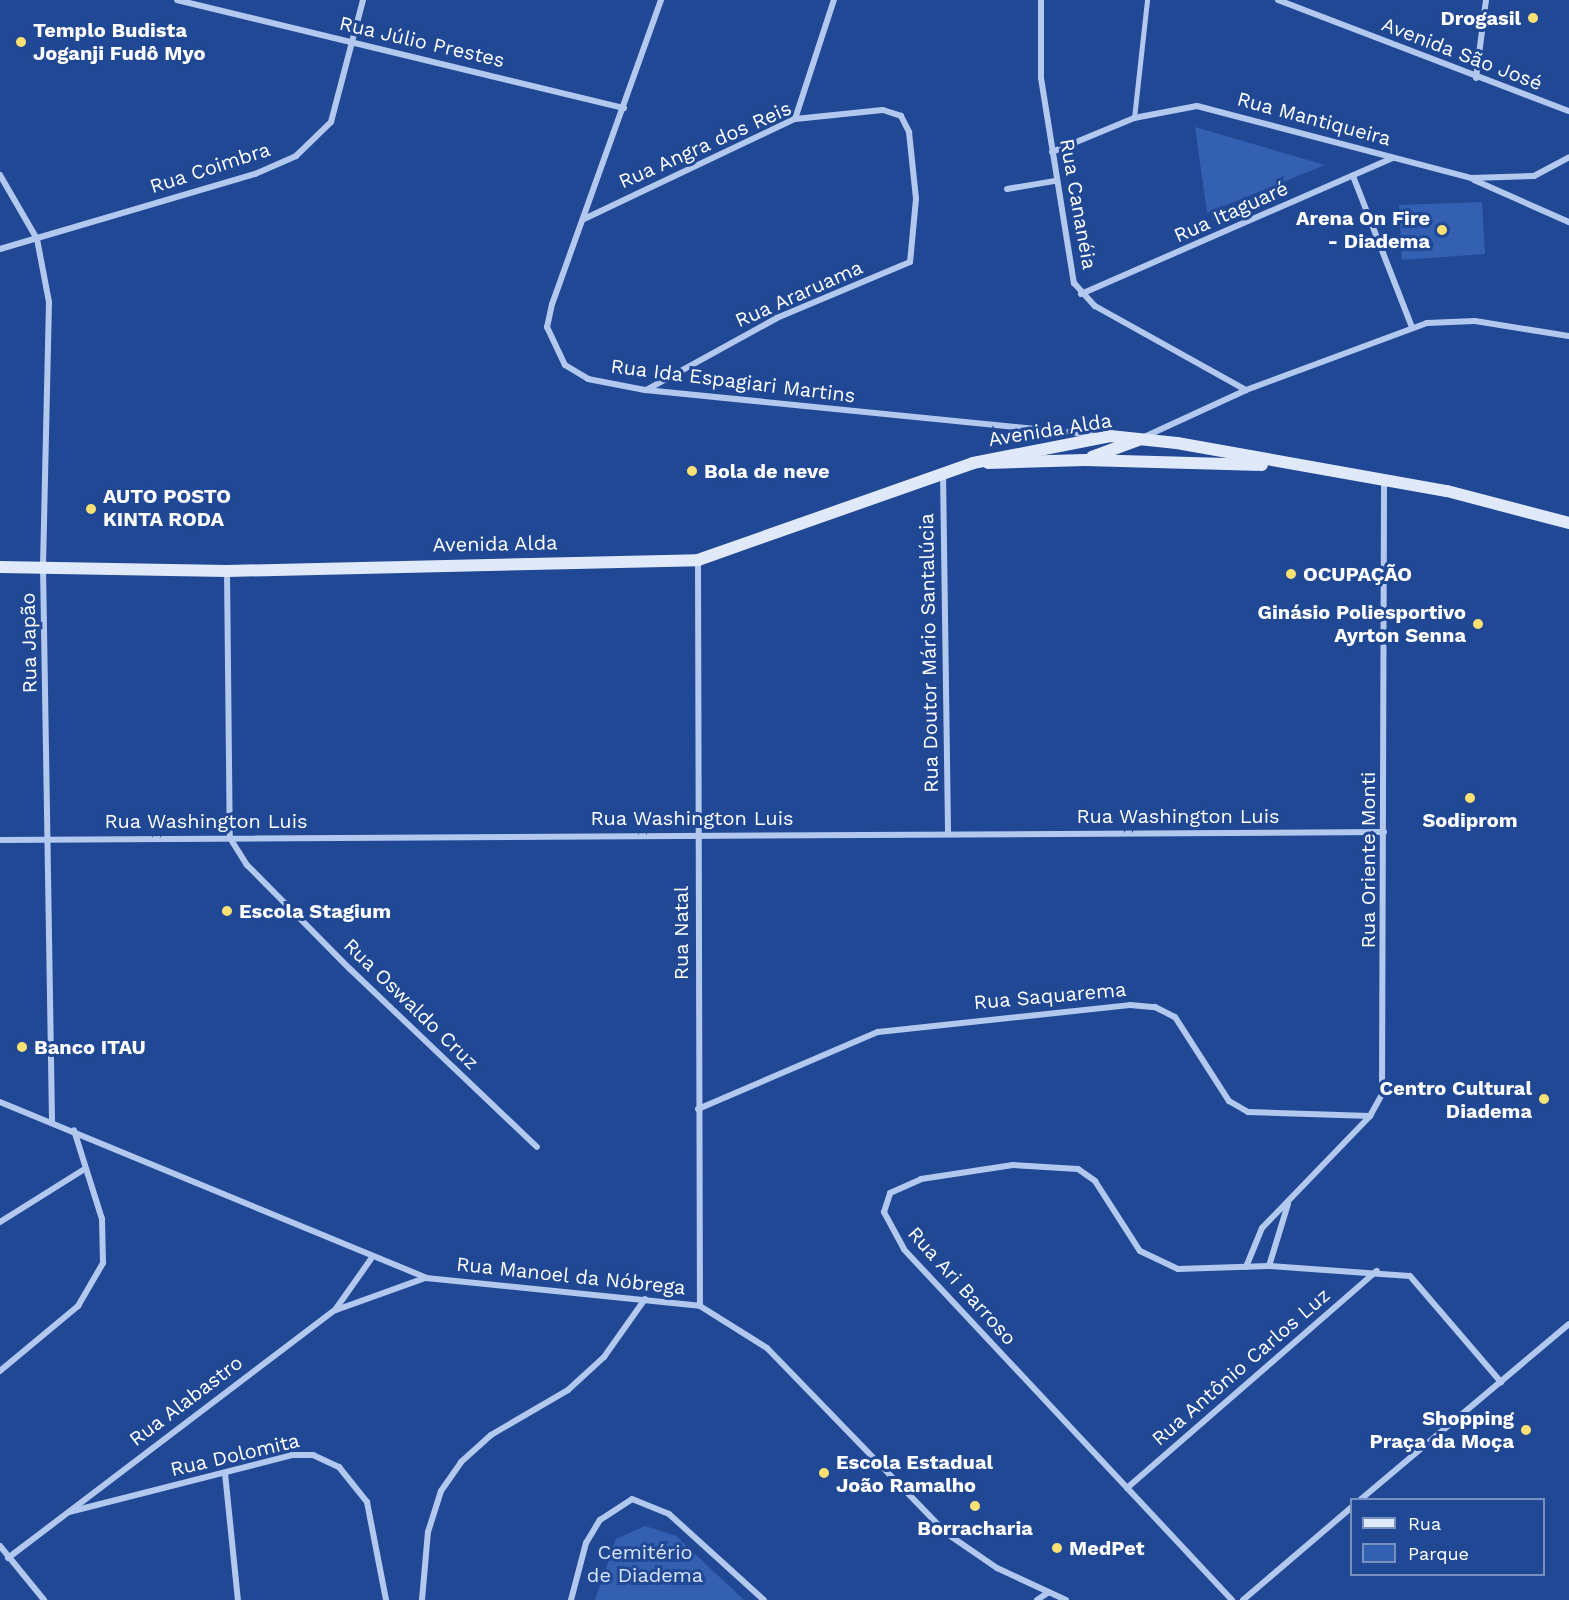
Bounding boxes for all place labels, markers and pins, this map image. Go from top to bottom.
place label: Drogasil [1441,6,1521,30]
marker: Drogasil [1526,11,1540,25]
place label: Templo Budista Joganji Fudô Myo [33,19,205,66]
marker: Templo Budista Joganji Fudô Myo [14,35,28,49]
place label: Arena On Fire - Diadema [1296,207,1430,254]
marker: Arena On Fire - Diadema [1435,223,1449,237]
place label: Bola de neve [704,459,830,483]
marker: Bola de neve [685,464,699,478]
place label: AUTO POSTO KINTA RODA [103,485,231,532]
marker: AUTO POSTO KINTA RODA [84,502,98,516]
place label: OCUPAÇÃO [1303,562,1412,586]
marker: OCUPAÇÃO [1284,567,1298,581]
place label: Ginásio Poliesportivo Ayrton Senna [1257,600,1466,647]
marker: Ginásio Poliesportivo Ayrton Senna [1471,617,1485,631]
marker: Sodiprom [1463,791,1477,805]
place label: Sodiprom [1422,808,1518,832]
place label: Escola Stagium [239,899,391,923]
marker: Escola Stagium [220,904,234,918]
place label: Banco ITAU [34,1035,146,1059]
marker: Banco ITAU [15,1040,29,1054]
place label: Centro Cultural Diadema [1380,1076,1532,1123]
marker: Centro Cultural Diadema [1537,1092,1551,1106]
place label: Shopping Praça da Moça [1369,1406,1514,1453]
marker: Shopping Praça da Moça [1519,1423,1533,1437]
place label: Escola Estadual João Ramalho [836,1450,993,1497]
marker: Escola Estadual João Ramalho [817,1466,831,1480]
marker: Borracharia [968,1499,982,1513]
place label: Borracharia [917,1516,1033,1540]
place label: MedPet [1069,1536,1144,1560]
marker: MedPet [1050,1541,1064,1555]

